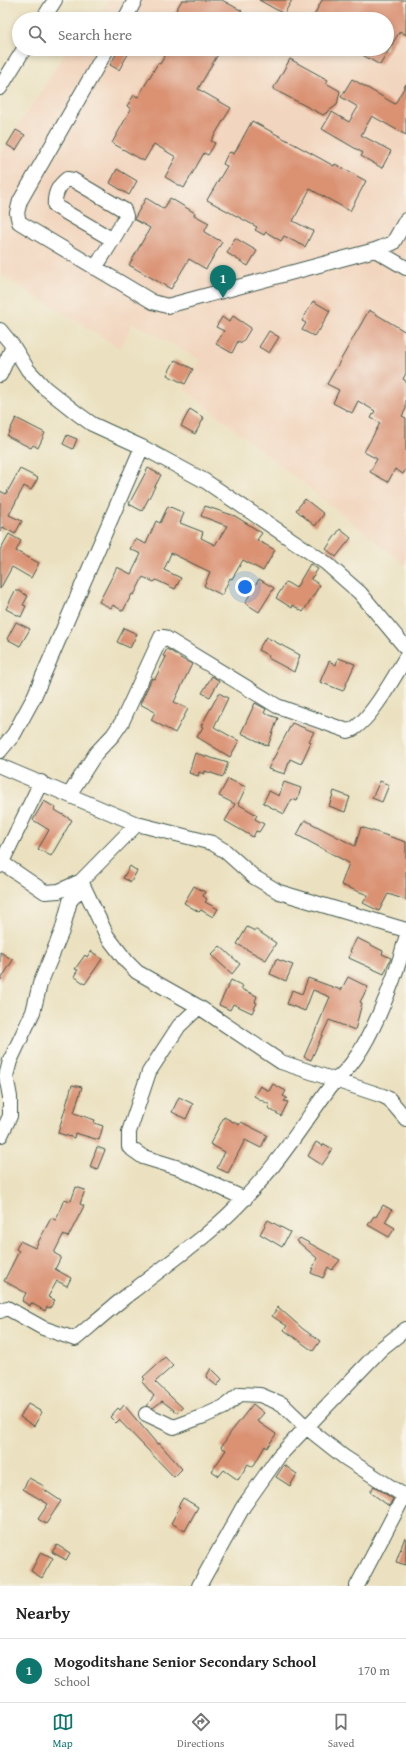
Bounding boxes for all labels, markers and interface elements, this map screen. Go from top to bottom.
search box [12,12,394,56]
icon: search [26,23,48,45]
text: Search here [58,24,132,45]
pin: 1 [210,265,236,298]
your location [235,577,255,597]
text: Nearby [16,1600,70,1625]
text: Mogoditshane Senior Secondary School [54,1651,316,1672]
text: 1 [26,1661,32,1680]
text: 170 m [358,1661,390,1680]
text: School [54,1672,90,1691]
tab: Map [52,1711,74,1751]
tab: Directions [177,1711,224,1751]
tab: Saved [328,1711,354,1751]

